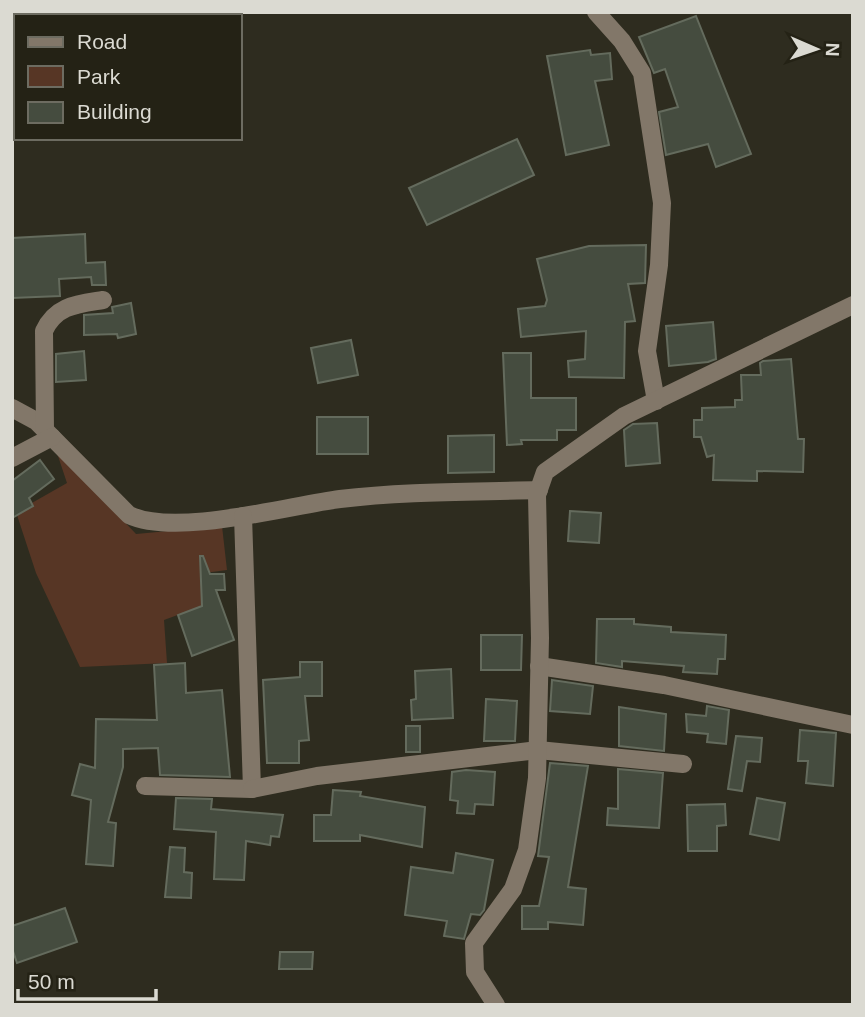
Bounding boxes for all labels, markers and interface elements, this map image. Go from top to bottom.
legend [14,14,242,140]
north arrow [781,14,851,84]
text: Road [77,30,127,53]
text: N [822,42,843,57]
text: Park [77,65,121,88]
text: Building [77,100,152,123]
scale bar [18,958,156,1002]
text: 50 m [28,970,75,993]

